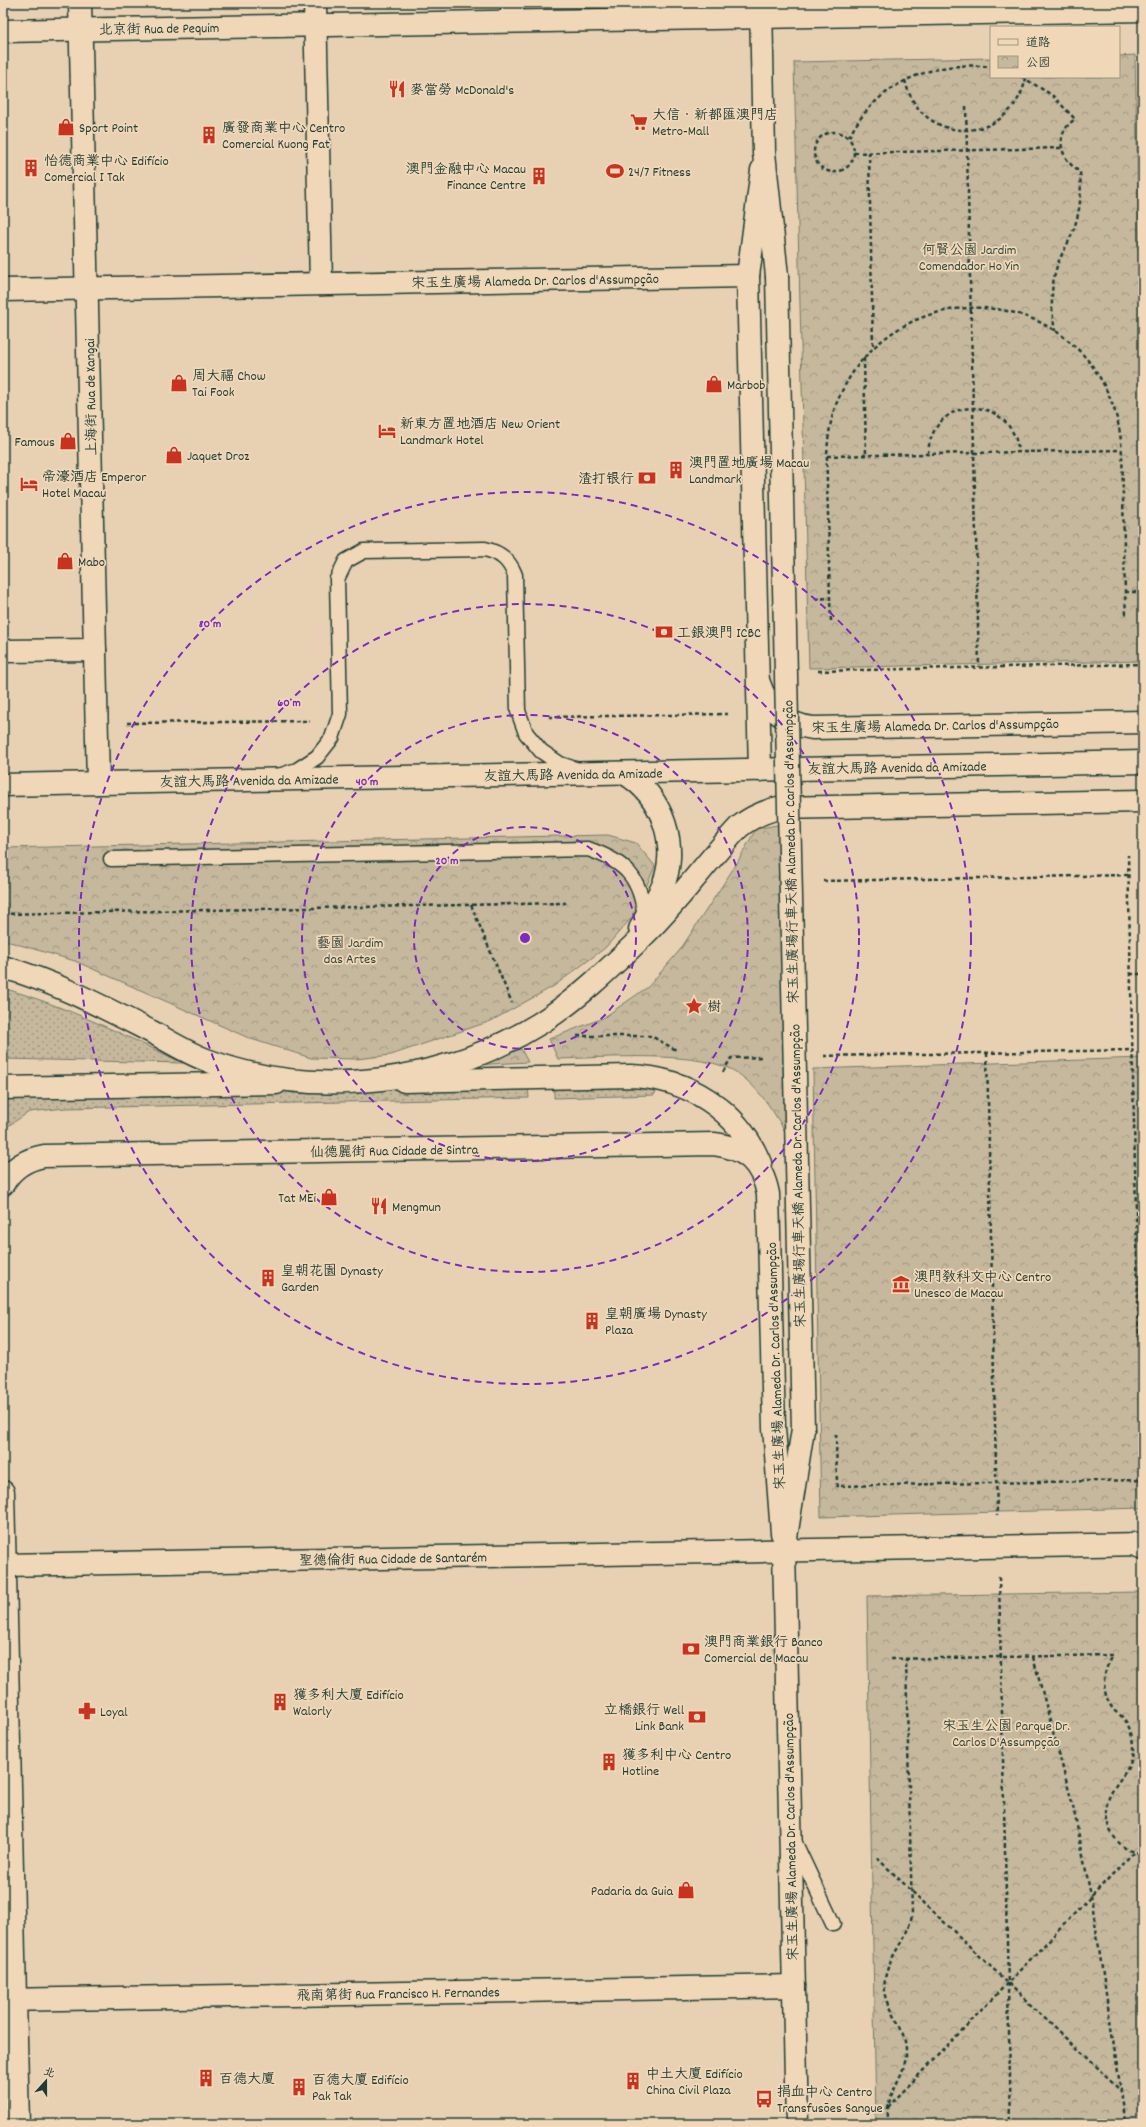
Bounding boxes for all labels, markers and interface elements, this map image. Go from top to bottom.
street label: 北京街 Rua de Pequim [99,19,220,41]
legend [990,26,1120,78]
text: 道路 [1026,35,1050,52]
text: 公园 [1026,55,1050,72]
restaurant icon: 麥當勞 McDonald's [387,79,407,99]
place label: 麥當勞 McDonald's [410,81,514,101]
place label: 大信．新都匯澳門店 Metro-Mall [652,106,778,142]
supermarket icon: 大信．新都匯澳門店 Metro-Mall [629,112,649,132]
shop icon: Sport Point [56,117,76,137]
place label: Sport Point [79,119,138,139]
place label: 廣發商業中心 Centro Comercial Kuong Fat [222,119,345,155]
building icon: 廣發商業中心 Centro Comercial Kuong Fat [199,125,219,145]
place label: 怡德商業中心 Edifício Comercial I Tak [44,152,169,188]
building icon: 怡德商業中心 Edifício Comercial I Tak [21,158,41,178]
place label: 澳門金融中心 Macau Finance Centre [406,160,526,196]
sports icon: 24/7 Fitness [605,161,625,181]
place label: 24/7 Fitness [628,163,691,183]
building icon: 澳門金融中心 Macau Finance Centre [529,166,549,186]
park label: 何賢公園 Jardim Comendador Ho Yin [919,241,1019,277]
street label: 宋玉生廣場 Alameda Dr. Carlos d'Assumpção [411,270,659,294]
street label: 上海街 Rua de Xangai [81,338,103,456]
place label: 周大福 Chow Tai Fook [192,367,266,403]
shop icon: 周大福 Chow Tai Fook [169,373,189,393]
shop icon: Marbob [704,374,724,394]
place label: Marbob [727,376,765,396]
place label: 新東方置地酒店 New Orient Landmark Hotel [400,415,560,451]
hotel icon: 新東方置地酒店 New Orient Landmark Hotel [377,421,397,441]
shop icon: Famous [58,431,78,451]
place label: Famous [14,433,55,453]
shop icon: Jaquet Droz [164,445,184,465]
place label: Jaquet Droz [187,447,250,467]
place label: 澳門置地廣場 Macau Landmark [689,454,809,490]
building icon: 澳門置地廣場 Macau Landmark [666,460,686,480]
place label: 帝濠酒店 Emperor Hotel Macau [42,468,147,504]
bank icon: 渣打银行 [637,468,657,488]
place label: 渣打银行 [578,470,634,490]
hotel icon: 帝濠酒店 Emperor Hotel Macau [19,474,39,494]
shop icon: Mabo [55,551,75,571]
place label: Mabo [78,553,105,573]
text: 80 m [199,616,221,633]
bank icon: 工銀澳門 ICBC [654,622,674,642]
place label: 工銀澳門 ICBC [677,624,761,644]
text: 60 m [277,695,301,712]
street label: 宋玉生廣場行車天橋 Alameda Dr. Carlos d'Assumpção [779,700,805,1004]
street label: 宋玉生廣場 Alameda Dr. Carlos d'Assumpção [811,715,1059,739]
street label: 友誼大馬路 Avenida da Amizade [807,757,987,781]
street label: 友誼大馬路 Avenida da Amizade [483,764,663,788]
street label: 友誼大馬路 Avenida da Amizade [159,770,339,794]
text: 40 m [356,774,378,791]
text: 20 m [436,853,458,870]
centre of rings [518,931,532,945]
park label: 藝園 Jardim das Artes [317,934,383,970]
place icon: 樹 [684,996,704,1016]
place label: 樹 [707,998,721,1018]
street label: 宋玉生廣場行車天橋 Alameda Dr. Carlos d'Assumpção [786,1024,812,1328]
street label: 仙德麗街 Rua Cidade de Sintra [310,1141,479,1163]
shop icon: Tat MEi [319,1187,339,1207]
place label: Tat MEi [278,1189,316,1209]
restaurant icon: Mengmun [369,1196,389,1216]
place label: Mengmun [392,1198,441,1218]
street label: 宋玉生廣場 Alameda Dr. Carlos d'Assumpção [763,1242,791,1490]
place label: 皇朝花園 Dynasty Garden [281,1262,383,1298]
building icon: 皇朝花園 Dynasty Garden [258,1268,278,1288]
place label: 澳門教科文中心 Centro Unesco de Macau [914,1268,1051,1304]
museum icon: 澳門教科文中心 Centro Unesco de Macau [891,1274,911,1294]
place label: 皇朝廣場 Dynasty Plaza [605,1305,707,1341]
building icon: 皇朝廣場 Dynasty Plaza [582,1311,602,1331]
street label: 聖德倫街 Rua Cidade de Santarém [299,1548,487,1572]
place label: 澳門商業銀行 Banco Comercial de Macau [704,1633,823,1669]
bank icon: 澳門商業銀行 Banco Comercial de Macau [681,1639,701,1659]
place label: 獲多利大廈 Edifício Walorly [293,1686,404,1722]
building icon: 獲多利大廈 Edifício Walorly [270,1692,290,1712]
pharmacy icon: Loyal [77,1701,97,1721]
place label: 立橋銀行 Well Link Bank [604,1701,685,1737]
place label: Loyal [100,1703,128,1723]
bank icon: 立橋銀行 Well Link Bank [687,1707,707,1727]
street label: 宋玉生廣場 Alameda Dr. Carlos d'Assumpção [780,1713,804,1961]
park label: 宋玉生公園 Parque Dr. Carlos D'Assumpção [942,1717,1070,1753]
place label: 獲多利中心 Centro Hotline [622,1746,731,1782]
building icon: 獲多利中心 Centro Hotline [599,1752,619,1772]
shop icon: Padaria da Guia [676,1880,696,1900]
place label: Padaria da Guia [591,1882,673,1902]
street label: 飛南第街 Rua Francisco H. Fernandes [296,1983,500,2007]
north arrow [26,2061,66,2101]
text: 北 [41,2064,57,2083]
place label: 中土大廈 Edifício China Civil Plaza [646,2065,743,2101]
building icon: 百德大廈 [196,2068,216,2088]
place label: 百德大廈 [219,2070,275,2090]
place label: 百德大廈 Edifício Pak Tak [312,2071,409,2107]
building icon: 中土大廈 Edifício China Civil Plaza [623,2071,643,2091]
building icon: 百德大廈 Edifício Pak Tak [289,2077,309,2097]
place label: 捐血中心 Centro Transfusões Sangue [777,2083,883,2119]
bus stop icon: 捐血中心 Centro Transfusões Sangue [754,2089,774,2109]

